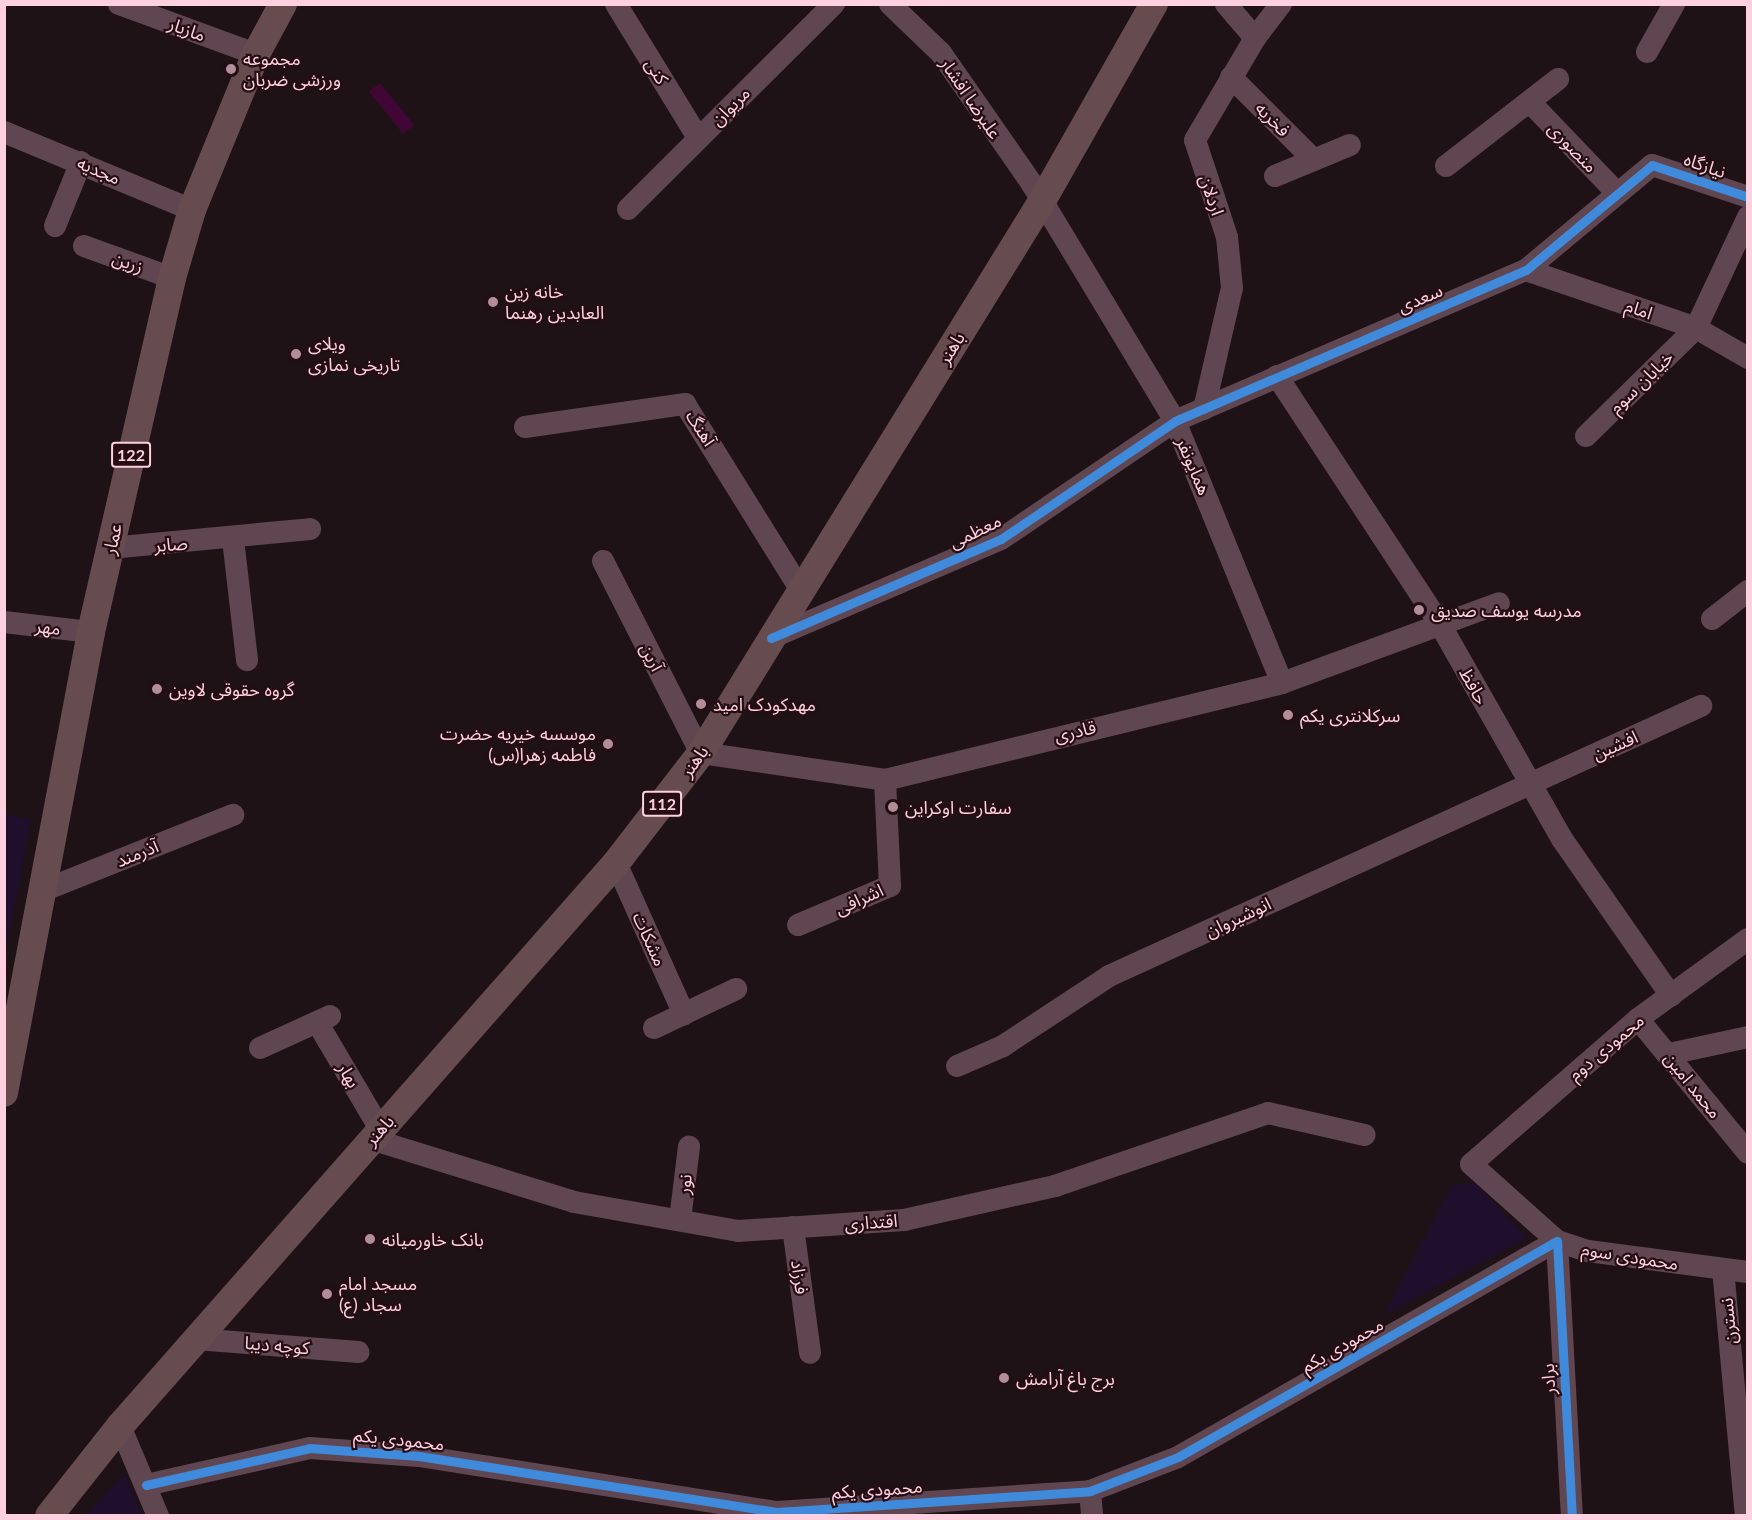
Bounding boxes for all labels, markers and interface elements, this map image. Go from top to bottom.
street label: مازیار [165,12,209,46]
place label: مجموعه ورزشی ضربان [243,48,341,90]
street label: علیرضا افشار [936,53,1006,143]
street label: کنی [641,54,673,88]
marker: مجموعه ورزشی ضربان [224,62,238,76]
street label: مریوان [706,82,754,130]
street label: فخریه [1251,97,1295,141]
street label: منصوری [1544,117,1602,177]
street label: نیازگاه [1681,148,1729,182]
street label: مجدیه [74,151,124,189]
street label: اردلان [1195,172,1229,218]
street label: زرین [110,247,146,277]
street label: سعدی [1394,279,1446,317]
place label: خانه زین العابدین رهنما [505,281,604,324]
street label: امام [1622,294,1656,324]
marker: خانه زین العابدین رهنما [486,295,500,309]
street label: باهنر [933,328,969,368]
place label: ویلای تاریخی نمازی [308,333,400,376]
street label: خیابان سوم [1604,346,1678,418]
marker: ویلای تاریخی نمازی [289,347,303,361]
street label: آهنگ [682,406,720,450]
street label: همایونفر [1172,434,1216,498]
road number: 122 [110,442,152,468]
street label: معظمی [945,509,1005,553]
street label: عمار [98,521,126,557]
street label: صابر [154,532,188,556]
place label: مدرسه یوسف صدیق [1431,599,1582,621]
marker: مدرسه یوسف صدیق [1412,603,1426,617]
street label: مهر [34,615,62,639]
street label: آرین [636,639,668,675]
street label: حافظ [1455,664,1493,708]
place label: گروه حقوقی لاوین [169,678,294,700]
marker: گروه حقوقی لاوین [150,682,164,696]
place label: مهدکودک امید [713,693,816,715]
marker: مهدکودک امید [694,697,708,711]
place label: سرکلانتری یکم [1300,704,1400,726]
marker: سرکلانتری یکم [1281,708,1295,722]
street label: قادری [1052,716,1098,746]
place label: موسسه خیریه حضرت فاطمه زهرا(س) [440,723,596,766]
street label: افشین [1589,725,1641,765]
marker: موسسه خیریه حضرت فاطمه زهرا(س) [601,737,615,751]
street label: باهنر [675,741,713,781]
road number: 112 [641,791,683,817]
place label: سفارت اوکراین [905,796,1012,818]
marker: سفارت اوکراین [886,800,900,814]
street label: آذرمند [113,835,161,871]
street label: اشرافی [831,879,887,919]
street label: انوشیروان [1202,892,1274,942]
street label: مشکات [629,909,671,969]
street label: محمودی دوم [1564,1009,1648,1085]
street label: محمد امین [1660,1047,1726,1123]
street label: بهار [333,1058,365,1092]
street label: باهنر [360,1110,398,1150]
street label: نور [672,1173,696,1195]
street label: اقتداری [844,1209,898,1235]
place label: بانک خاورمیانه [382,1228,484,1250]
marker: بانک خاورمیانه [363,1232,377,1246]
street label: محمودی سوم [1580,1238,1680,1274]
street label: فرزاد [787,1259,813,1295]
place label: مسجد امام سجاد (ع) [339,1273,417,1316]
marker: مسجد امام سجاد (ع) [320,1287,334,1301]
street label: نسترن [1715,1297,1741,1345]
street label: محمودی یکم [1297,1313,1387,1377]
street label: کوچه دیبا [244,1331,310,1359]
street label: برادر [1536,1363,1560,1395]
place label: برج باغ آرامش [1016,1367,1115,1389]
marker: برج باغ آرامش [997,1371,1011,1385]
street label: محمودی یکم [352,1423,446,1455]
street label: محمودی یکم [831,1475,923,1503]

